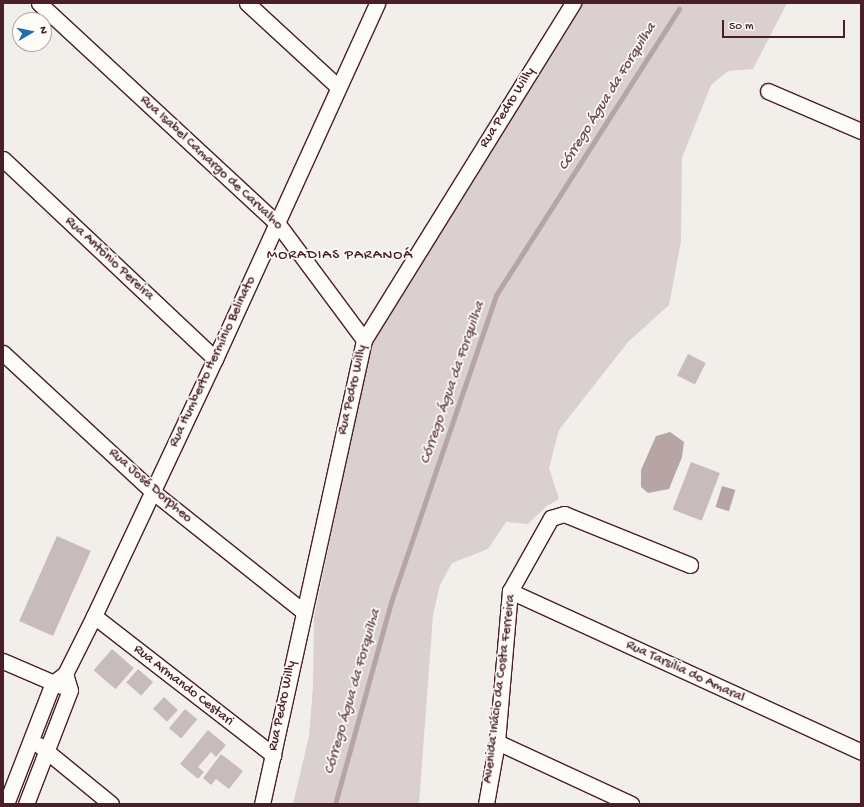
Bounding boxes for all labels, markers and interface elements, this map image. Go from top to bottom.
north arrow [12,12,52,52]
scale bar [724,12,847,38]
water label: Córrego Água da Forquilha [555,20,661,174]
text: 50 m [729,20,754,34]
text: N [36,26,49,35]
street label: Rua Pedro Willy [477,65,539,151]
street label: Rua Isabel Camargo de Carvalho [136,92,286,234]
street label: Rua Antônio Pereira [61,213,157,305]
district label: MORADIAS PARANOÁ [267,247,413,265]
street label: Rua Humberto Hermínio Belinato [166,274,260,450]
water label: Córrego Água da Forquilha [417,299,489,467]
street label: Rua Pedro Willy [335,343,371,437]
street label: Rua José Dorpheo [105,445,195,527]
street label: Avenida Inácio da Costa Ferreira [480,594,520,784]
water label: Córrego Água da Forquilha [321,607,385,777]
street label: Rua Tarsilia do Amaral [623,637,747,707]
street label: Rua Armando Cestari [129,642,237,730]
street label: Rua Pedro Willy [265,659,301,753]

